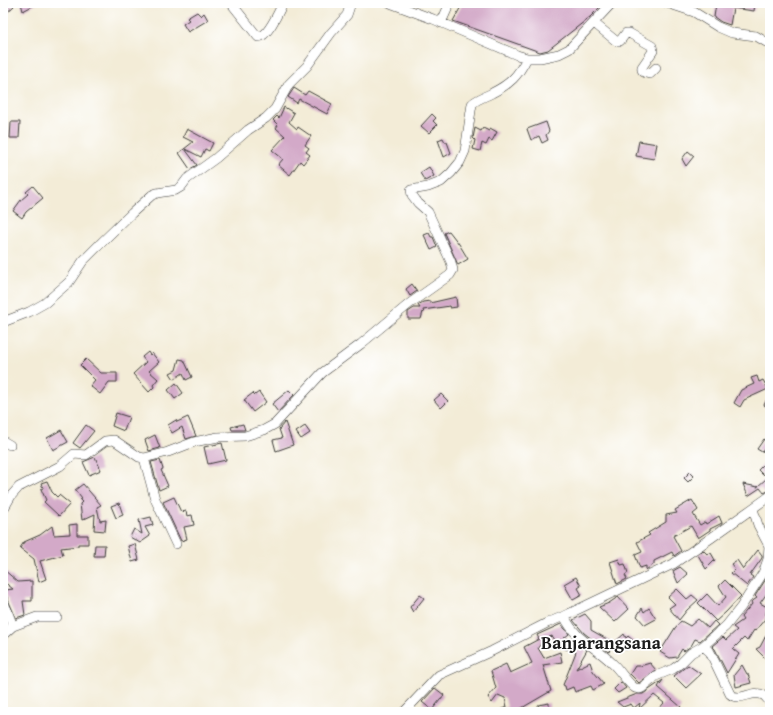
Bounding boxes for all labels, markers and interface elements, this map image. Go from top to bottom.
district label: Banjarangsana [541,629,662,656]

